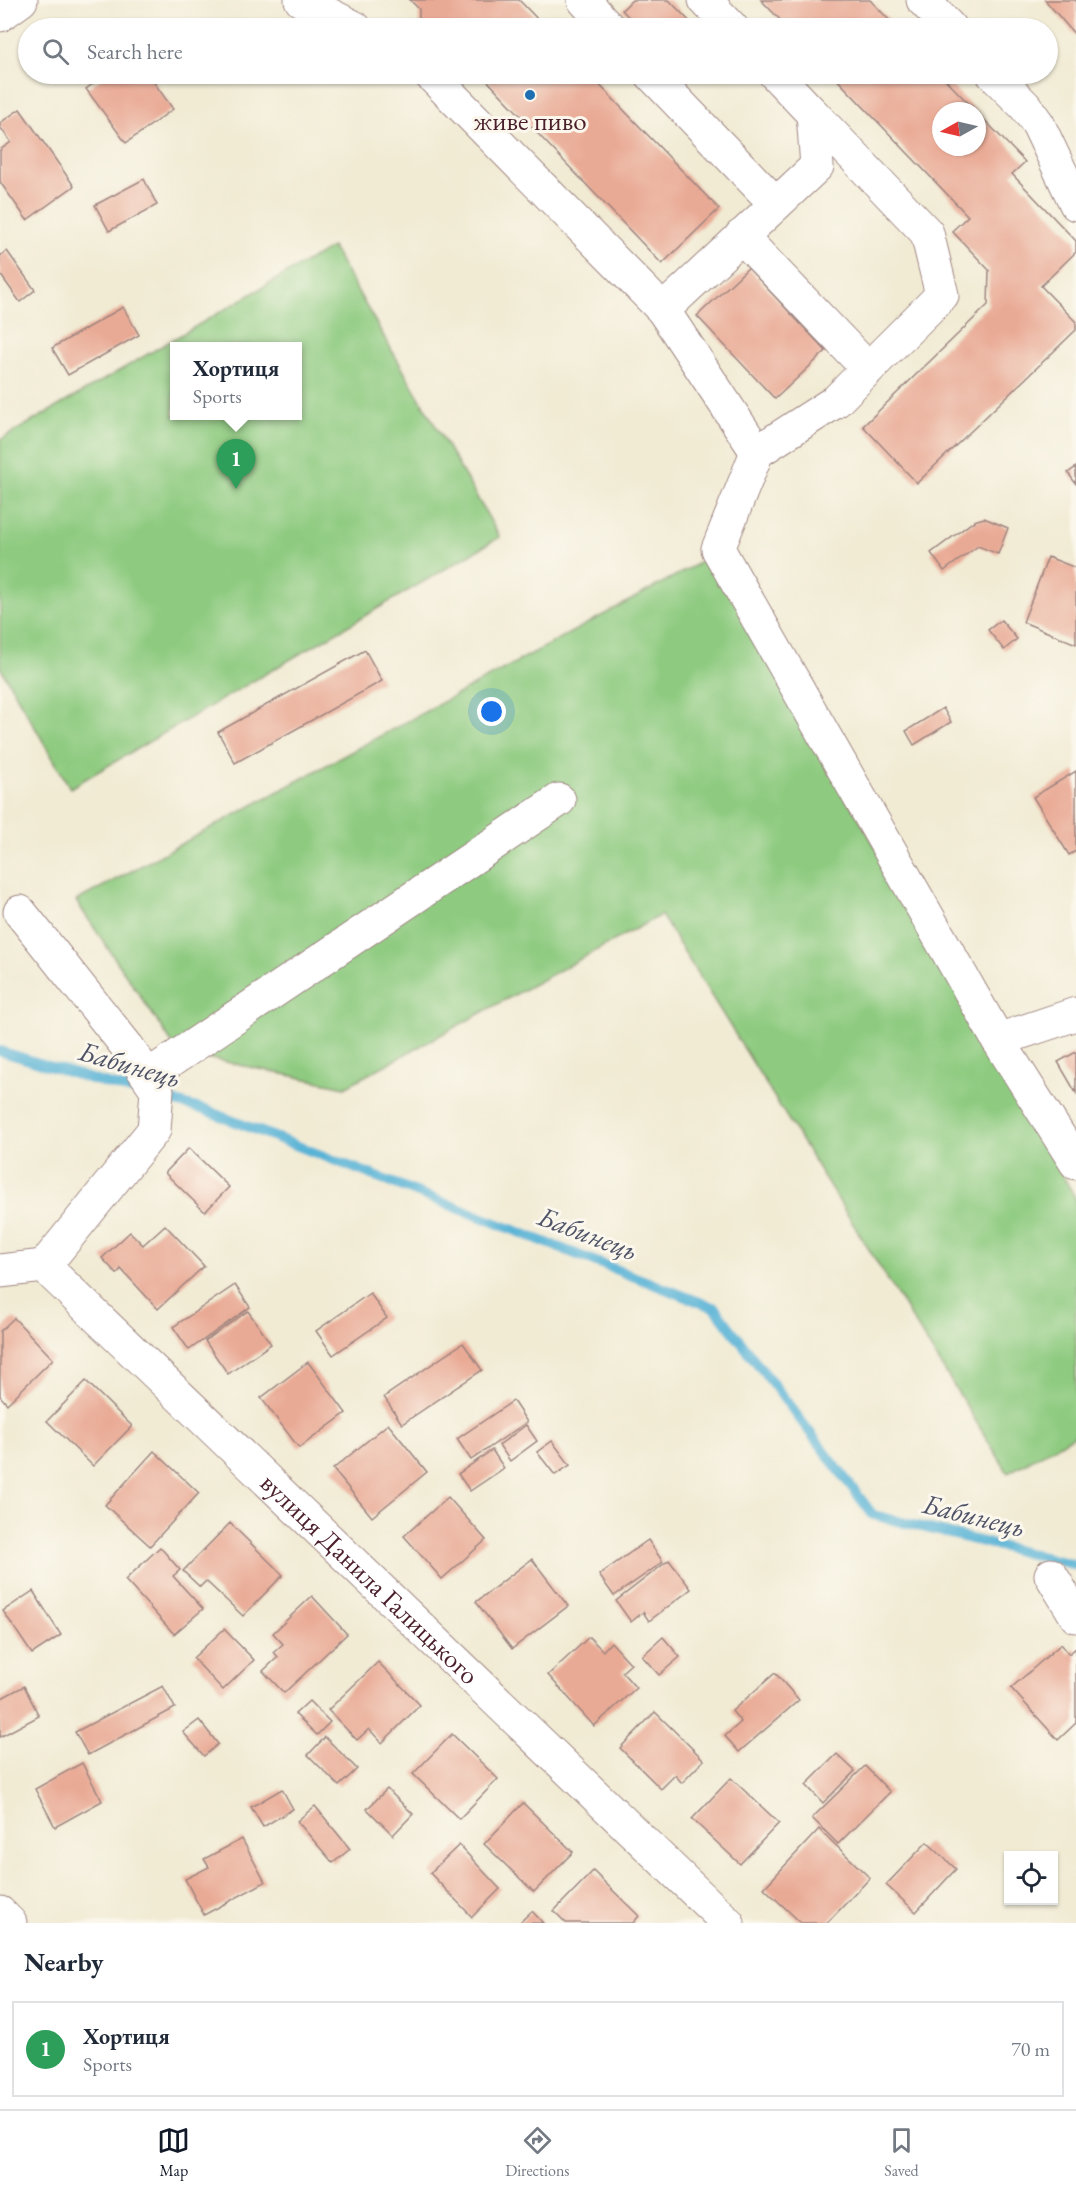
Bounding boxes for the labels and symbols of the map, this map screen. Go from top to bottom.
marker: живе пиво [523,88,537,102]
north arrow [932,102,986,156]
place label: живе пиво [473,103,587,138]
pin: 1 [216,440,256,489]
your location [477,697,506,726]
water label: Бабинець [74,1032,185,1096]
water label: Бабинець [532,1197,643,1268]
street label: вулиця Данила Галицького [253,1465,487,1692]
water label: Бабинець [918,1485,1029,1545]

